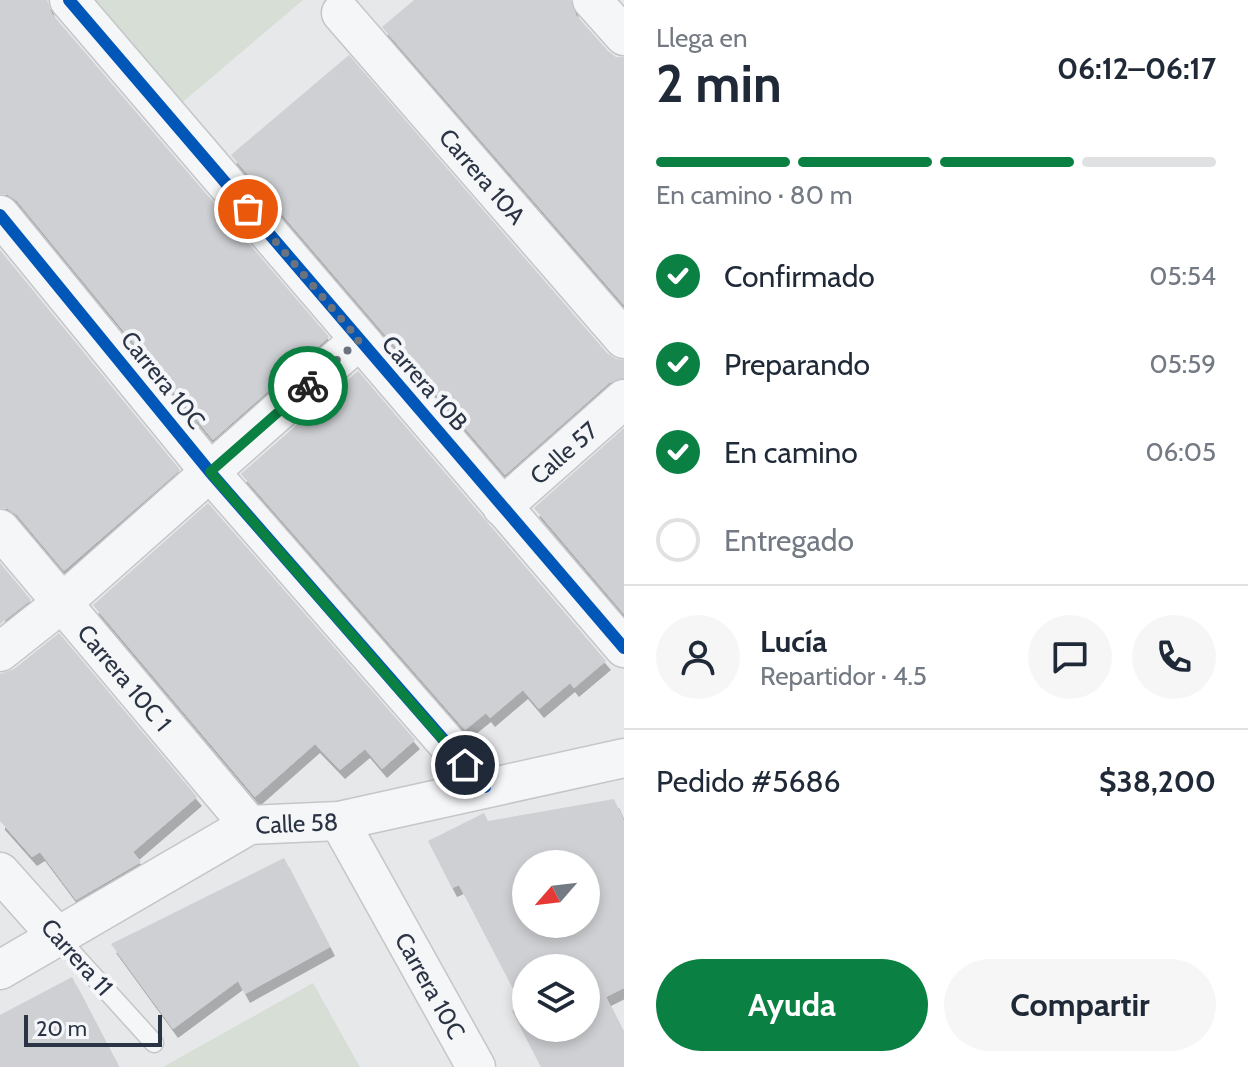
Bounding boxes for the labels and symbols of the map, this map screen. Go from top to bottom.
street label: Carrera 10A [433,122,532,230]
pin [214,175,282,243]
street label: Carrera 10C [115,325,211,435]
street label: Carrera 10B [376,329,474,437]
courier [268,346,348,426]
street label: Calle 57 [524,415,603,490]
street label: Carrera 10C 1 [72,618,178,737]
pin [431,731,499,799]
street label: Calle 58 [255,807,339,839]
north arrow [512,850,600,938]
street label: Carrera 11 [35,913,119,1001]
street label: Carrera 10C [389,927,472,1044]
scale bar [24,1011,162,1047]

